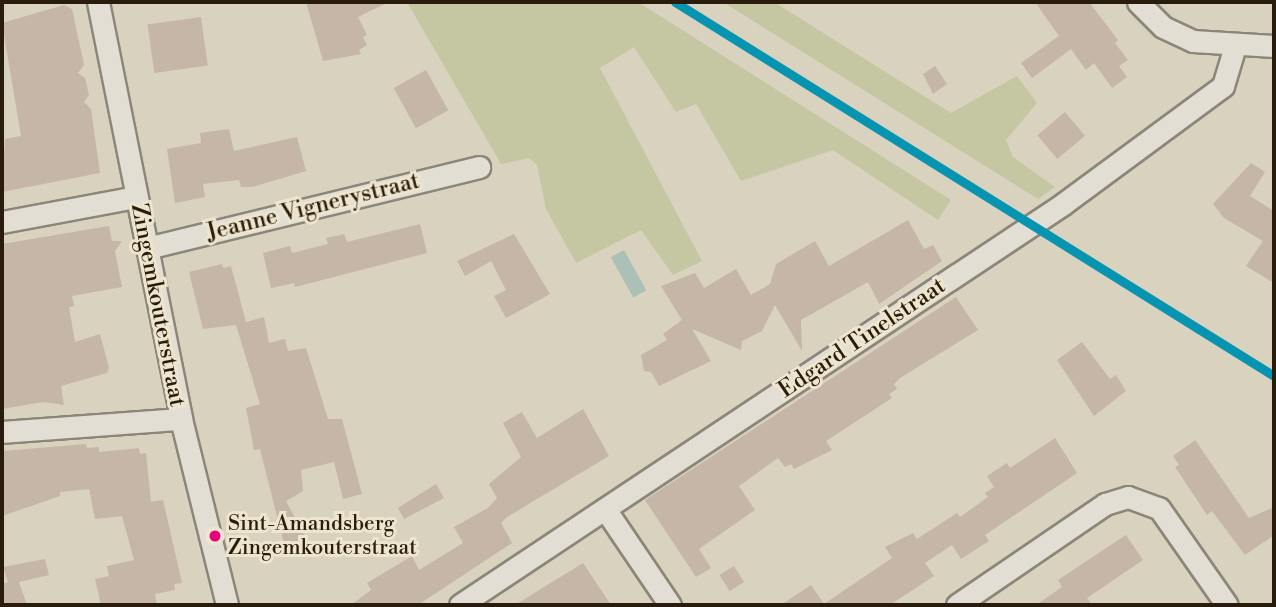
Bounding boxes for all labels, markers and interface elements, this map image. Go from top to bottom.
street label: Jeanne Vignerystraat [204,167,422,247]
street label: Zingemkouterstraat [125,201,191,409]
street label: Edgard Tinelstraat [773,272,951,404]
place label: Sint-Amandsberg Zingemkouterstraat [228,511,417,561]
marker: Sint-Amandsberg Zingemkouterstraat [208,529,222,543]

